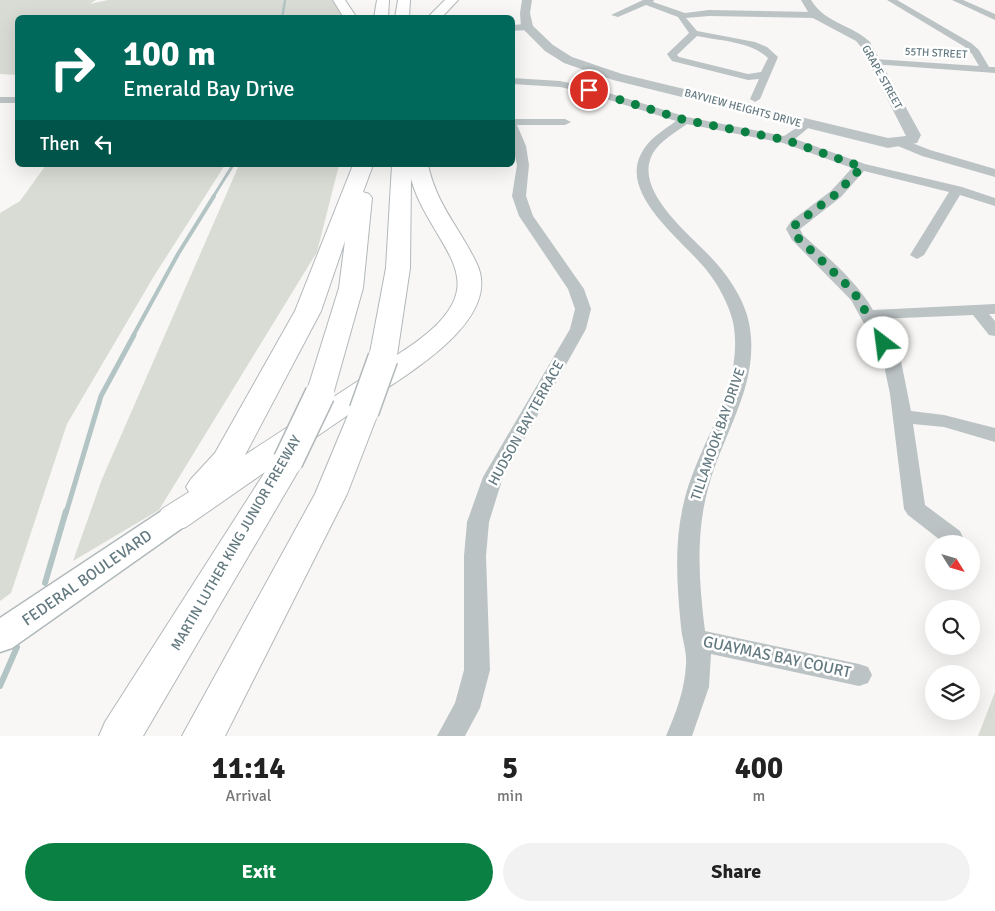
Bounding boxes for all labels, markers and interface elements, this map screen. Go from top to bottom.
text: 100 m [123,32,216,75]
icon: right [40,35,105,100]
street label: GRAPE STREET [859,43,905,112]
street label: 55TH STREET [904,45,968,61]
pin [568,69,610,111]
text: Emerald Bay Drive [123,75,294,102]
icon: arrive [575,76,603,104]
street label: BAYVIEW HEIGHTS DRIVE [683,86,803,130]
icon: left [90,130,118,158]
text: Then [40,132,80,156]
position arrow [856,316,908,368]
street label: HUDSON BAY TERRACE [485,357,567,488]
street label: TILLAMOOK BAY DRIVE [687,365,749,503]
street label: MARTIN LUTHER KING JUNIOR FREEWAY [167,432,305,654]
street label: FEDERAL BOULEVARD [18,526,156,630]
north arrow [925,535,980,590]
map controls [925,535,980,720]
button: search [925,600,980,655]
street label: GUAYMAS BAY COURT [701,632,853,682]
button: layers [925,665,980,720]
text: 11:14 [212,750,285,787]
text: 5 [502,750,518,787]
text: 400 [735,750,783,787]
text: Arrival [225,786,272,806]
text: min [497,786,523,806]
text: m [753,786,765,806]
button: Exit [25,843,493,901]
button: Share [503,843,970,901]

